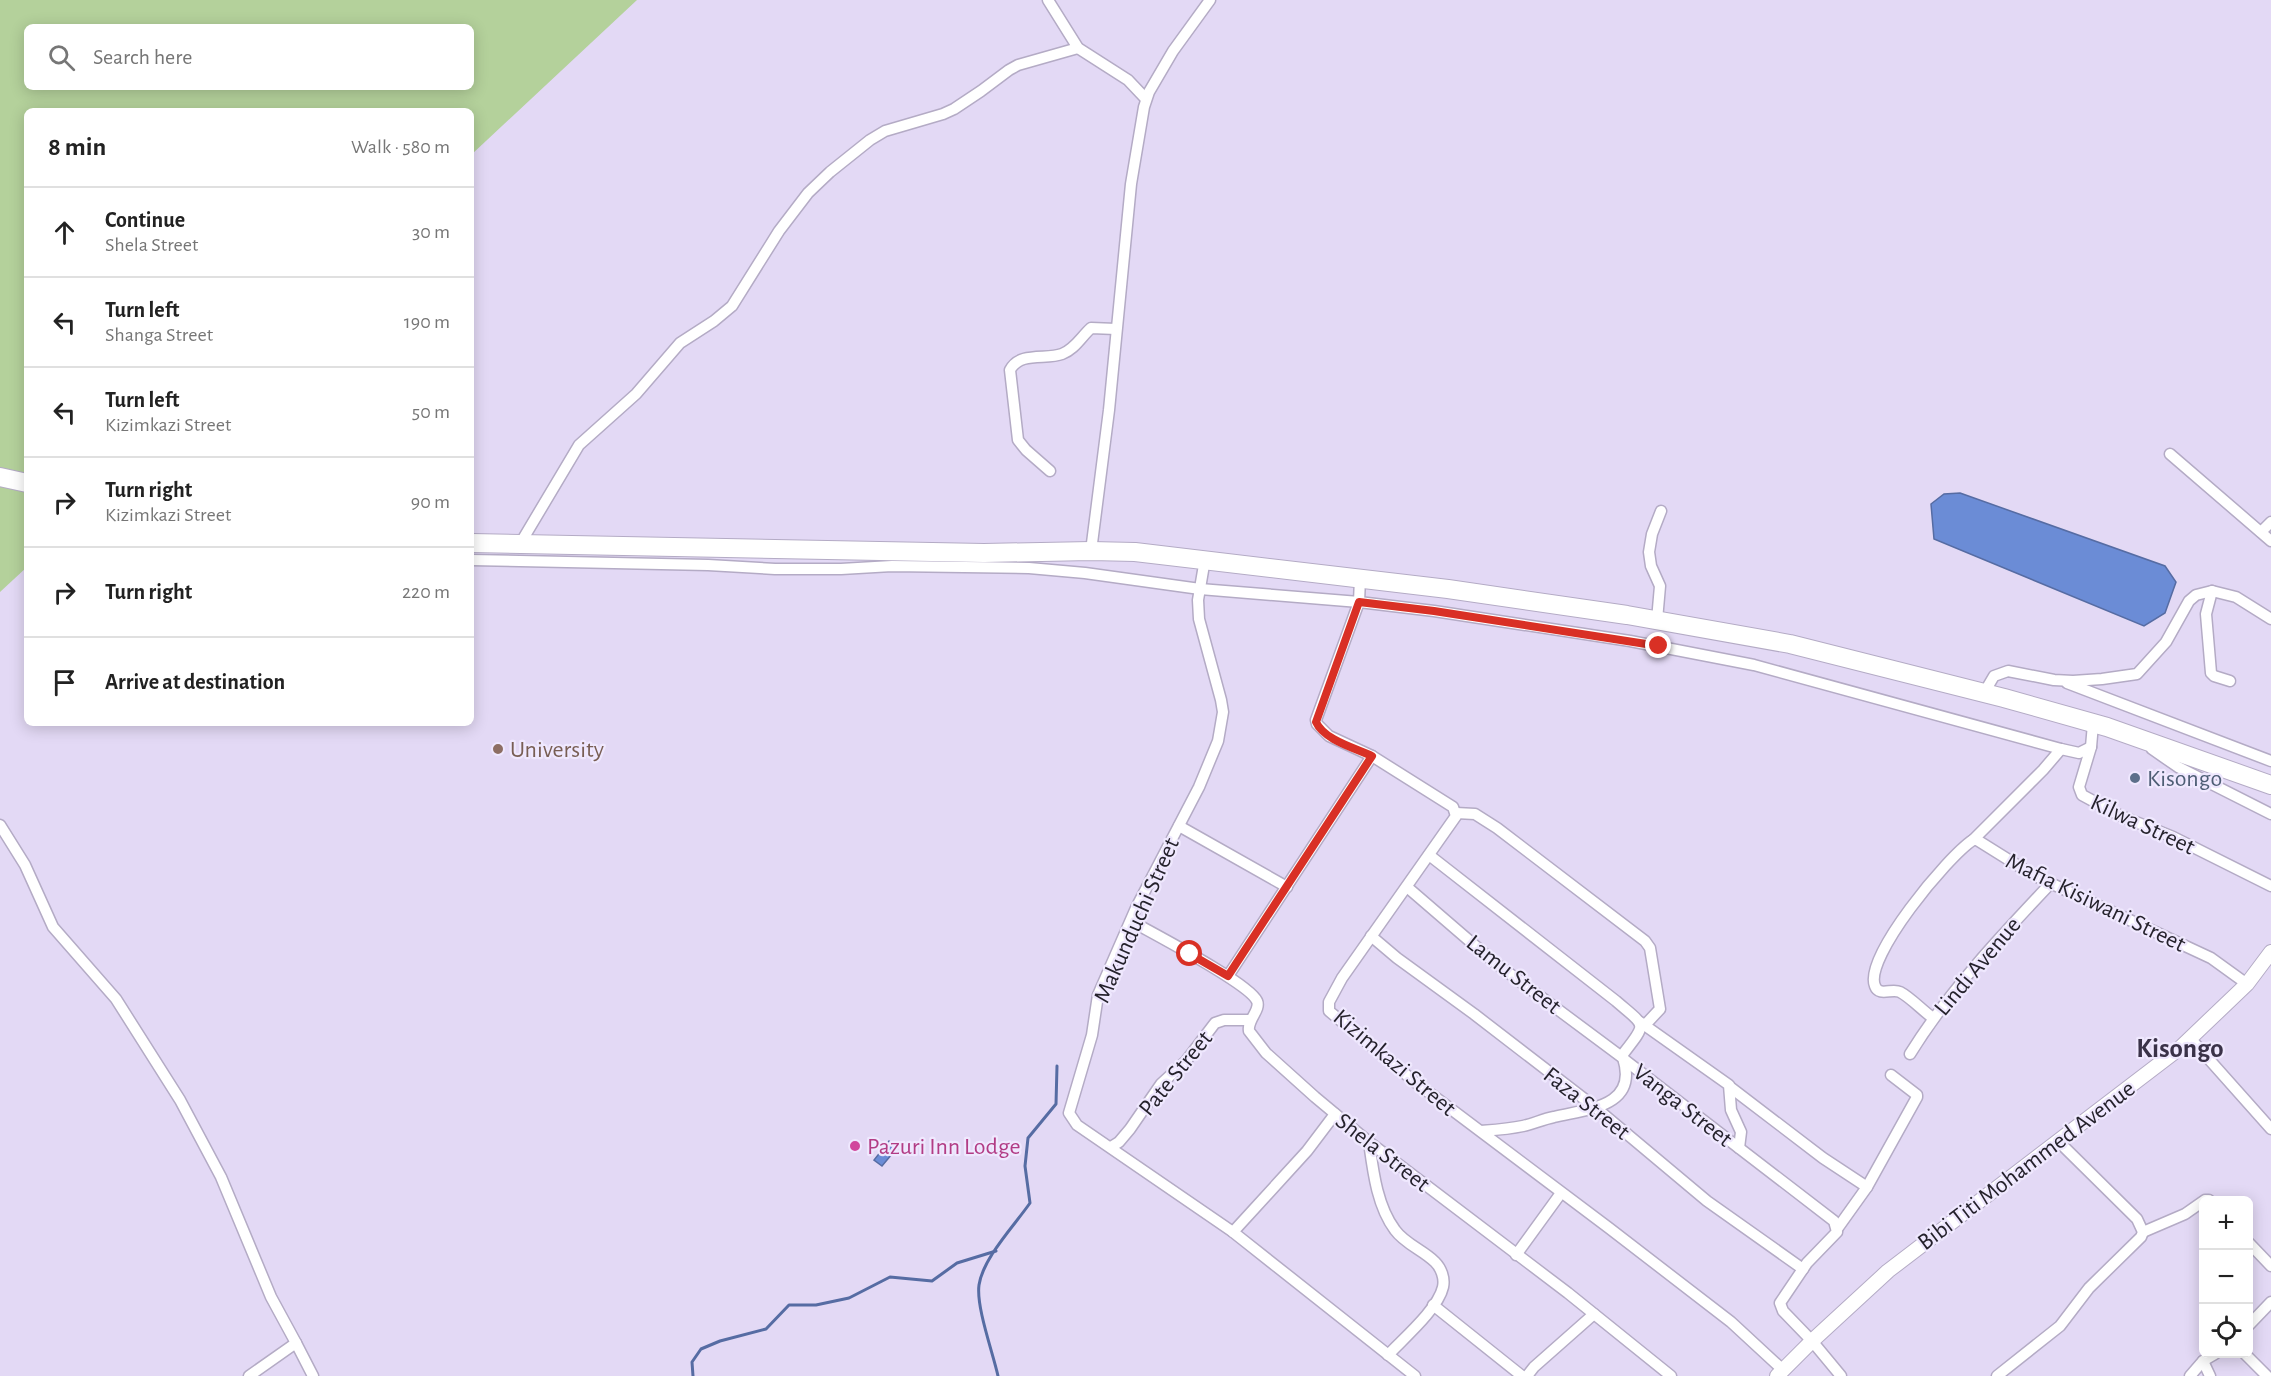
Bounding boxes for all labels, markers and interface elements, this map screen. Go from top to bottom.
search box [24,24,474,90]
icon: search [45,41,78,74]
text: Search here [93,46,192,68]
text: 8 min [48,134,106,160]
text: Walk · 580 m [351,137,450,157]
text: Continue [105,209,185,231]
icon: ahead [48,216,81,249]
text: 30 m [412,222,450,242]
text: Shela Street [105,235,198,255]
text: Turn left [105,299,179,321]
icon: left [48,306,81,339]
text: 190 m [404,312,450,332]
text: Shanga Street [105,325,213,345]
text: Turn left [105,389,179,411]
icon: left [48,396,81,429]
text: 50 m [412,402,450,422]
text: Kizimkazi Street [105,415,231,435]
text: Turn right [105,479,192,501]
icon: right [48,486,81,519]
text: 90 m [411,492,450,512]
text: Kizimkazi Street [105,505,231,525]
icon: right [48,576,81,609]
text: Turn right [105,581,192,603]
text: 220 m [402,582,450,602]
route end [1645,632,1671,658]
icon: arrive [48,666,81,699]
text: Arrive at destination [105,671,285,693]
place label: University [510,738,604,762]
marker: University [491,742,505,756]
place label: Kisongo [2147,767,2222,791]
marker: Kisongo [2128,771,2142,785]
street label: Kilwa Street [2087,790,2199,860]
street label: Makunduchi Street [1090,834,1184,1006]
street label: Mafia Kisiwani Street [2002,849,2190,957]
street label: Lindi Avenue [1930,913,2026,1020]
street label: Lamu Street [1462,931,1565,1019]
route start [1176,940,1202,966]
street label: Kizimkazi Street [1329,1005,1460,1121]
street label: Pate Street [1134,1026,1217,1121]
district label: Kisongo [2136,1035,2224,1062]
street label: Vanga Street [1628,1060,1737,1152]
street label: Faza Street [1539,1063,1634,1145]
street label: Bibi Titi Mohammed Avenue [1914,1076,2140,1255]
street label: Shela Street [1331,1109,1434,1197]
place label: Pazuri Inn Lodge [867,1135,1021,1159]
marker: Pazuri Inn Lodge [848,1139,862,1153]
map controls [2199,1196,2253,1358]
button: + [2199,1196,2253,1250]
button: − [2199,1250,2253,1304]
button: locate [2199,1304,2253,1358]

